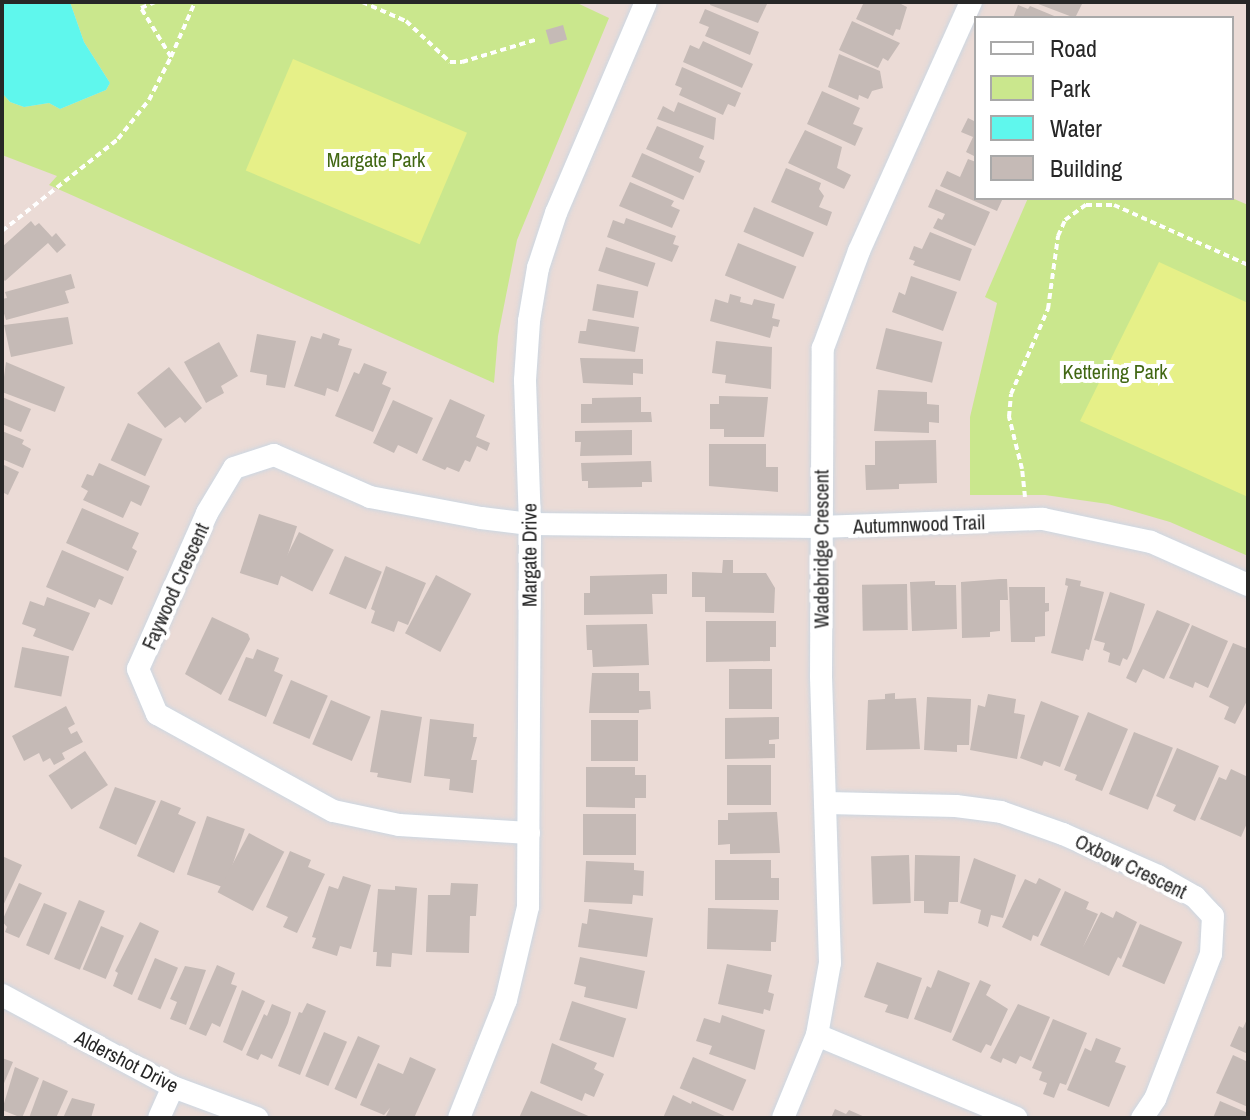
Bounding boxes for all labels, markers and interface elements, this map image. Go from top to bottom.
legend [974,16,1234,200]
text: Road [1050,32,1097,64]
text: Park [1050,72,1090,104]
text: Water [1050,112,1102,144]
park label: Margate Park [327,147,425,171]
text: Building [1050,152,1122,184]
park label: Kettering Park [1063,359,1167,383]
street label: Wadebridge Crescent [809,470,833,628]
street label: Margate Drive [517,503,541,607]
street label: Autumnwood Trail [852,510,986,538]
street label: Faywood Crescent [136,519,214,653]
street label: Oxbow Crescent [1071,829,1191,903]
street label: Aldershot Drive [71,1025,183,1097]

